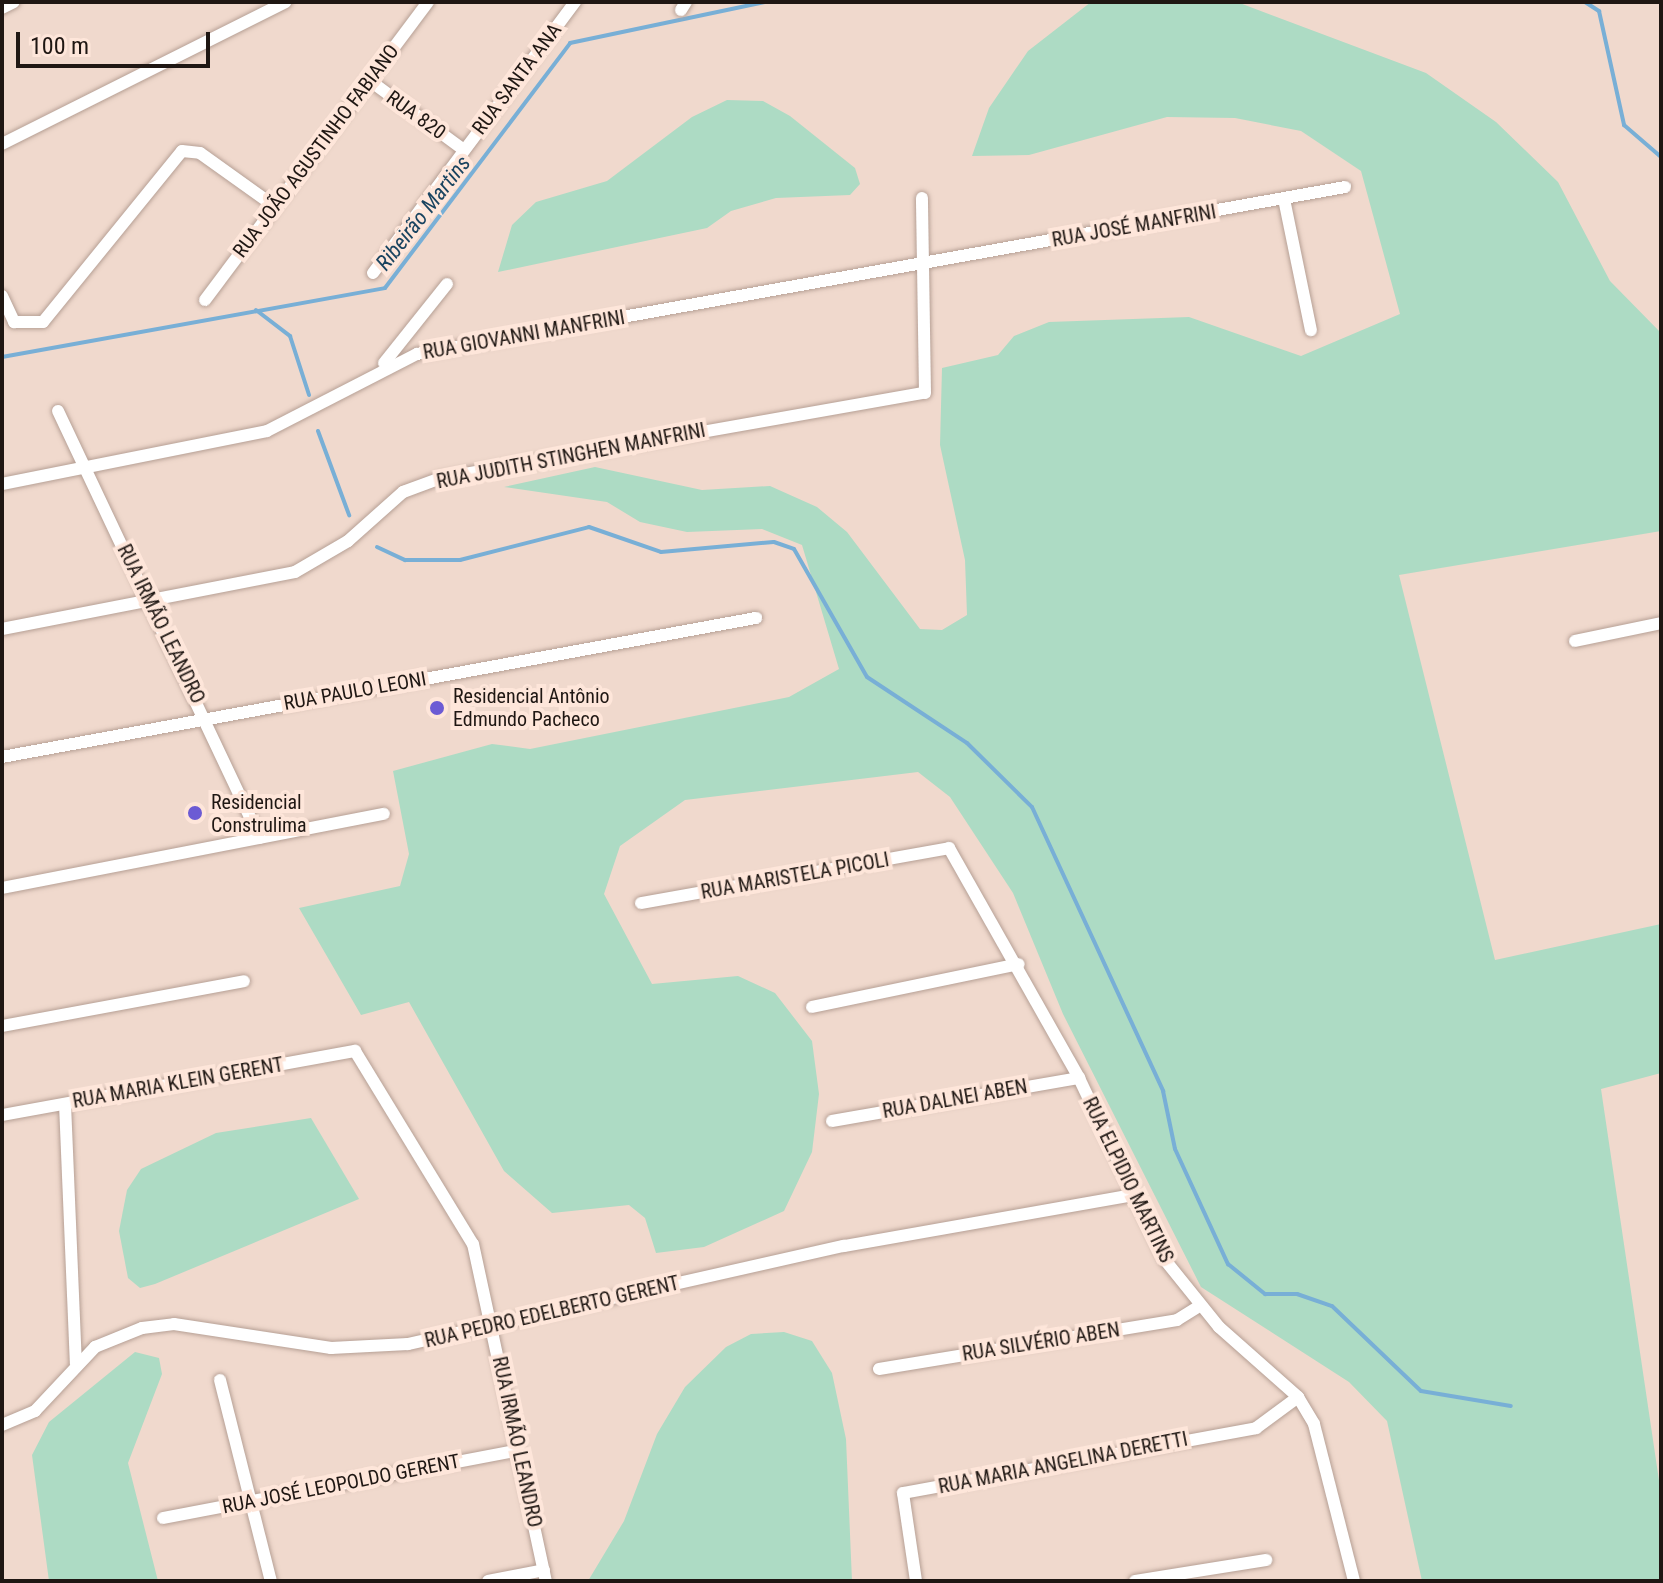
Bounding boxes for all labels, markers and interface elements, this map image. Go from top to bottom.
scale bar [20,16,214,66]
street label: RUA SANTA ANA [467,19,567,139]
text: 100 m [30,32,89,60]
street label: RUA JOÃO AGUSTINHO FABIANO [228,40,404,262]
street label: RUA 820 [382,85,450,145]
water label: Ribeirão Martins [370,150,476,276]
street label: RUA JOSÉ MANFRINI [1050,200,1218,252]
street label: RUA GIOVANNI MANFRINI [421,305,627,365]
street label: RUA JUDITH STINGHEN MANFRINI [435,418,707,494]
street label: RUA IRMÃO LEANDRO [112,540,210,708]
street label: RUA PAULO LEONI [282,667,428,715]
place label: Residencial Antônio Edmundo Pacheco [453,684,610,731]
marker: Residencial Antônio Edmundo Pacheco [428,699,446,717]
place label: Residencial Construlima [211,790,307,837]
marker: Residencial Construlima [186,804,204,822]
street label: RUA MARISTELA PICOLI [699,848,891,904]
street label: RUA MARIA KLEIN GERENT [71,1053,285,1113]
street label: RUA DALNEI ABEN [881,1074,1029,1124]
street label: RUA ELPIDIO MARTINS [1078,1093,1178,1267]
street label: RUA PEDRO EDELBERTO GERENT [422,1271,682,1353]
street label: RUA SILVÉRIO ABEN [961,1318,1121,1366]
street label: RUA IRMÃO LEANDRO [487,1354,547,1530]
street label: RUA MARIA ANGELINA DERETTI [936,1427,1190,1499]
street label: RUA JOSÉ LEOPOLDO GERENT [220,1449,462,1519]

